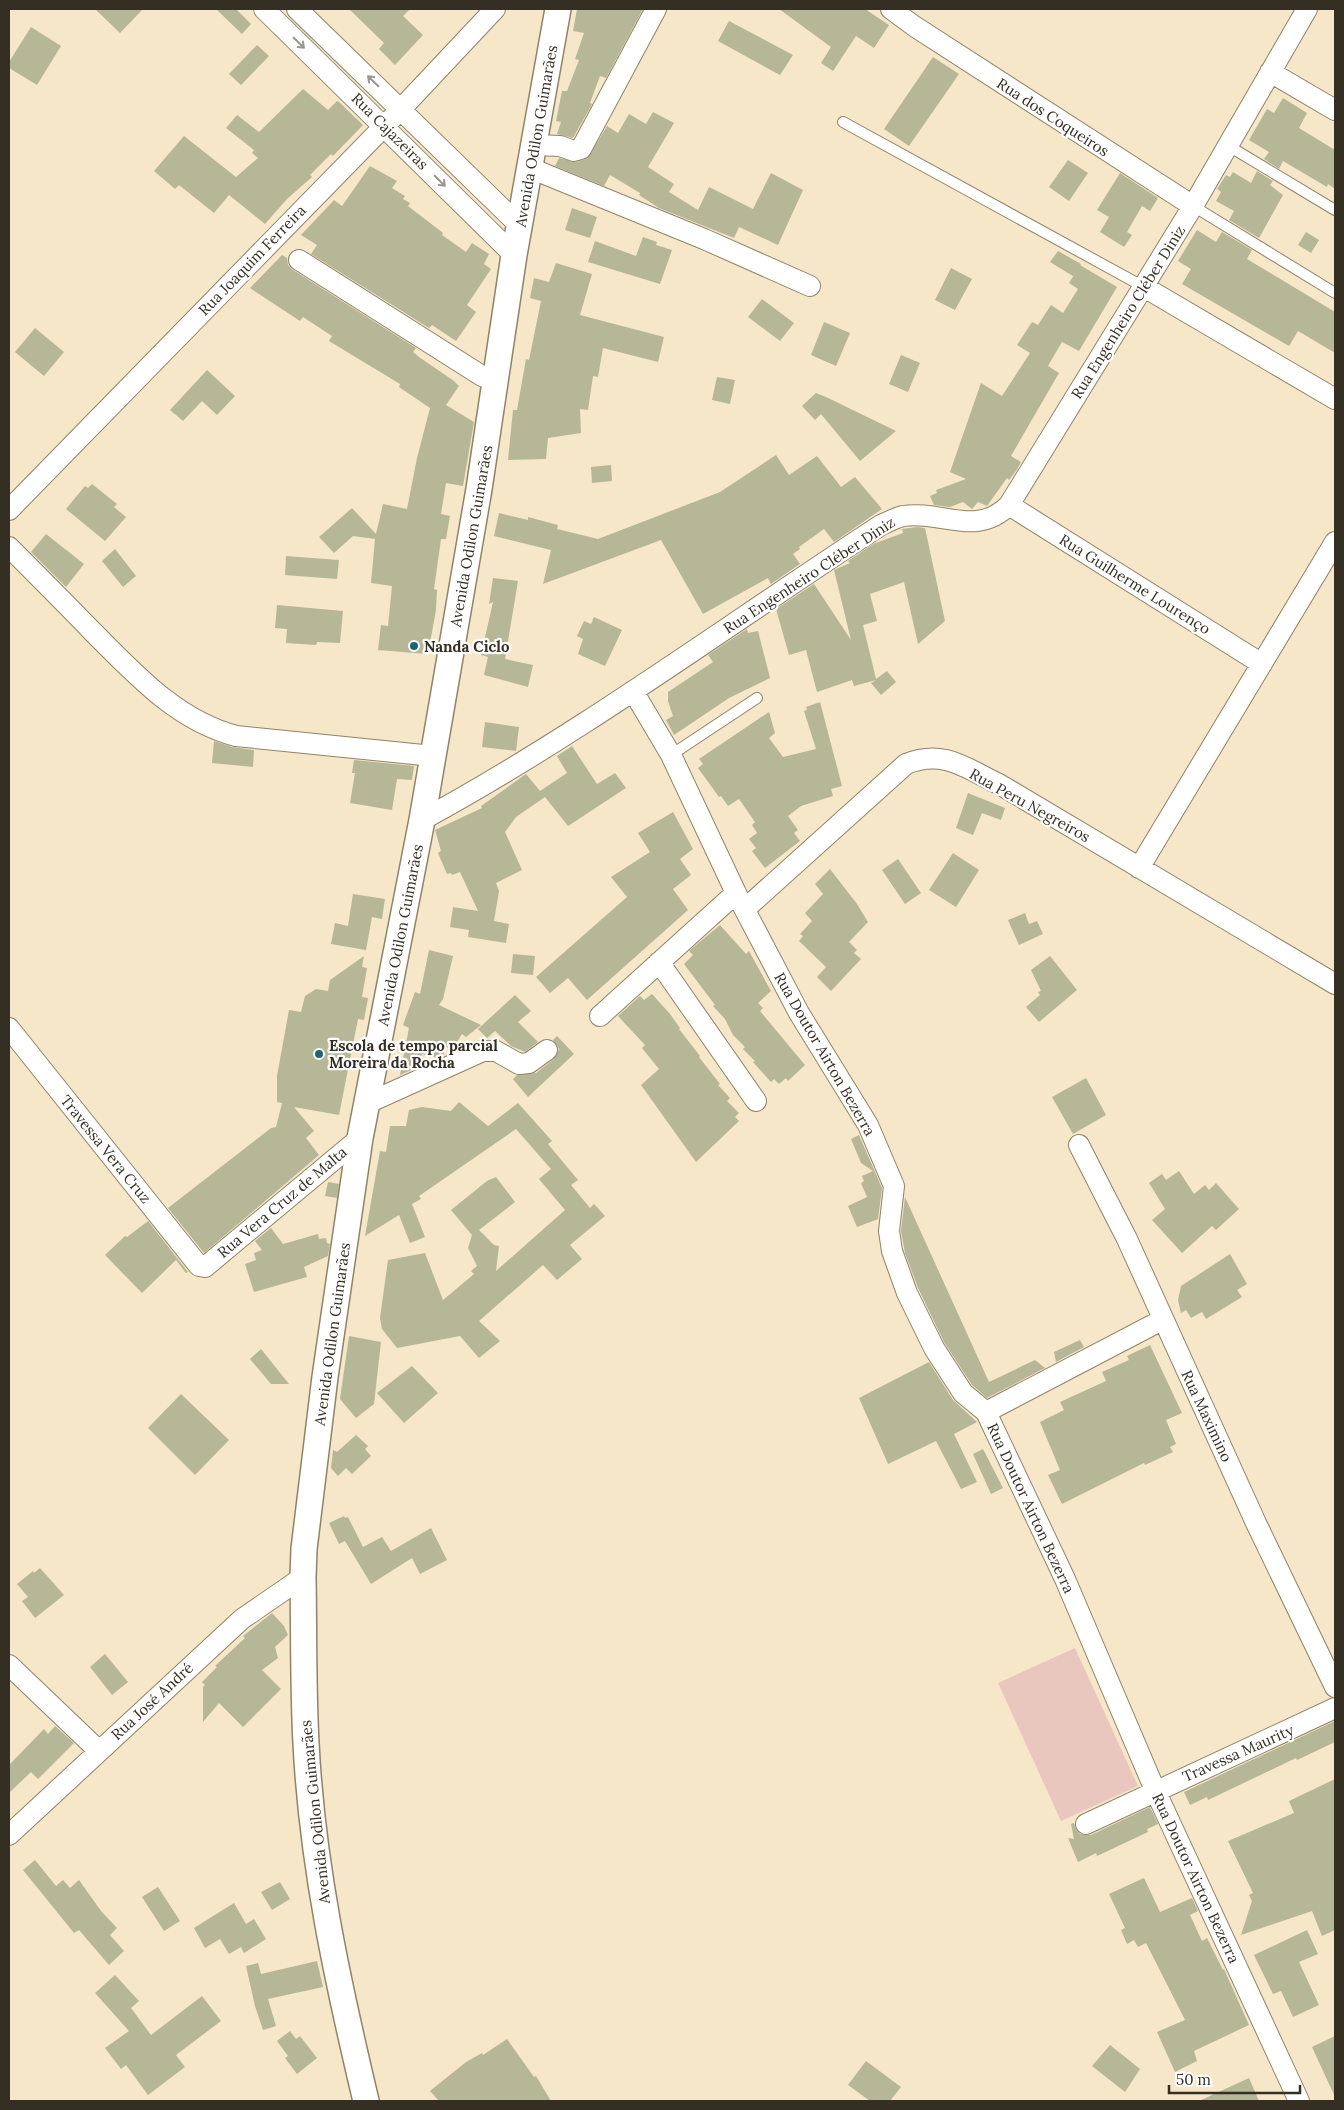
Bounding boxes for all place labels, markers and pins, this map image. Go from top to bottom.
place label: Nanda Ciclo [424,637,510,656]
marker: Nanda Ciclo [408,640,420,652]
place label: Escola de tempo parcial Moreira da Rocha [329,1036,498,1072]
marker: Escola de tempo parcial Moreira da Rocha [313,1048,325,1060]

